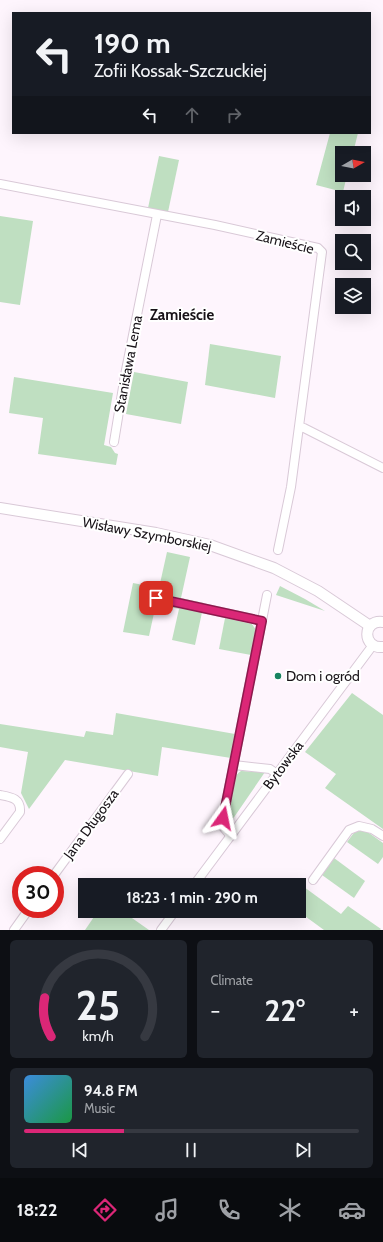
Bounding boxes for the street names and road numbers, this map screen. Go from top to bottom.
street label: Zamieście [254,226,316,258]
street label: Stanisława Lema [110,313,146,414]
street label: Wisławy Szymborskiej [81,513,213,555]
street label: Bytowska [259,737,307,793]
street label: Jana Długosza [59,785,123,863]

